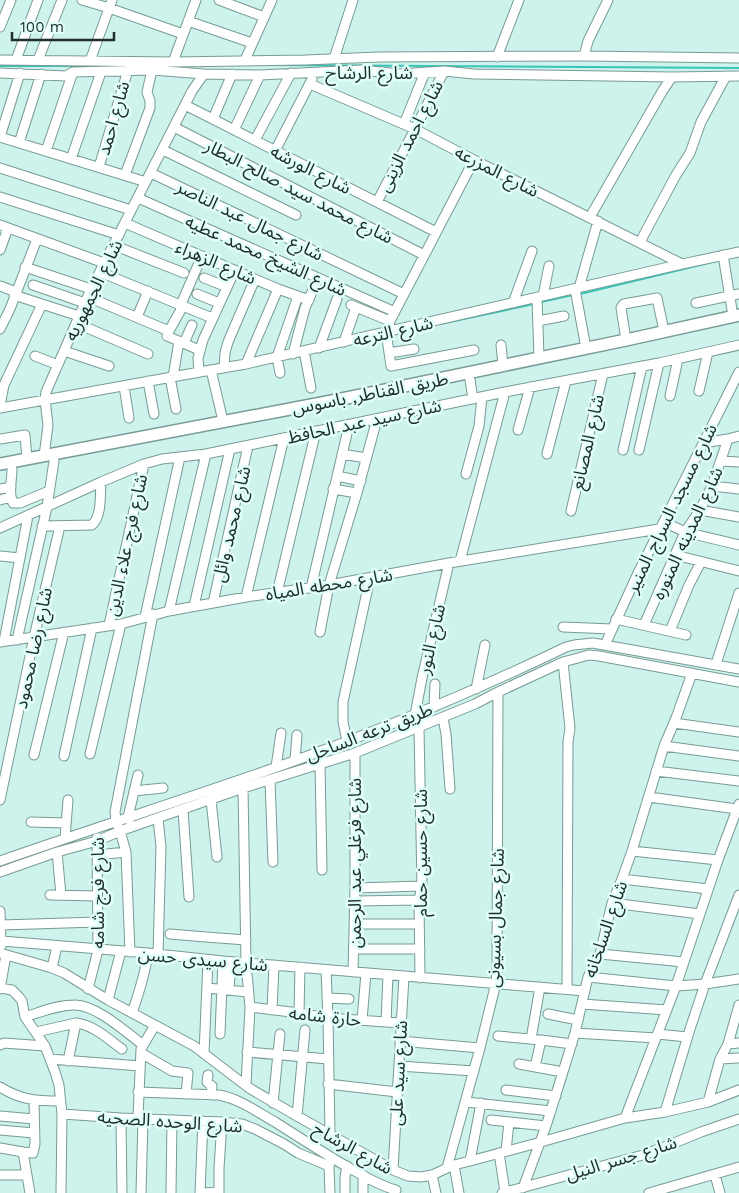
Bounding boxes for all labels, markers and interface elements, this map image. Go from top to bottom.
scale bar [12,10,115,42]
text: 100 m [20,18,64,36]
street label: شارع الرشاح [325,62,413,87]
street label: شارع احمد الزينى [373,77,451,197]
street label: شارع احمد [92,79,137,159]
street label: شارع محمد سيد صالح البطار [199,134,397,251]
street label: شارع الورشه [265,140,355,202]
street label: شارع المزرعه [450,141,543,205]
street label: شارع جمال عبد الناصر [170,175,327,268]
street label: شارع الشيخ محمد عطيه [180,210,350,304]
street label: شارع الجمهوريه [59,236,130,346]
street label: شارع الزهراء [171,236,259,292]
street label: شارع الترعه [351,312,436,354]
street label: طريق القناطر, باسوس [290,368,450,419]
street label: شارع المصانع [566,392,612,493]
street label: شارع سيد عبد الحافظ [285,394,444,452]
street label: شارع مسجد السراج المنير [620,420,725,599]
street label: شارع المدينه المنوره [647,463,731,604]
street label: شارع محمد وائل [207,464,258,585]
street label: شارع فرج علاء الدين [101,472,155,619]
street label: شارع محطه المياه [264,564,395,608]
street label: شارع رضا محمود [10,586,60,711]
street label: شارع النور [413,602,453,678]
street label: طريق ترعه الساحل [303,698,436,767]
street label: شارع فرغلي عبد الرحمن [344,778,369,948]
street label: شارع حسين حمام [410,789,435,917]
street label: شارع فرج شامه [87,837,112,949]
street label: شارع جمال بسيونى [482,848,512,988]
street label: شارع السلخانه [579,878,635,982]
street label: شارع سيدى حسن [137,943,269,979]
street label: حارة شامه [288,1002,362,1031]
street label: شارع سيد على [385,1020,415,1126]
street label: شارع الوحده الصحيه [97,1105,243,1141]
street label: شارع الرشاح [308,1118,396,1182]
street label: شارع جسر النيل [563,1131,680,1189]

